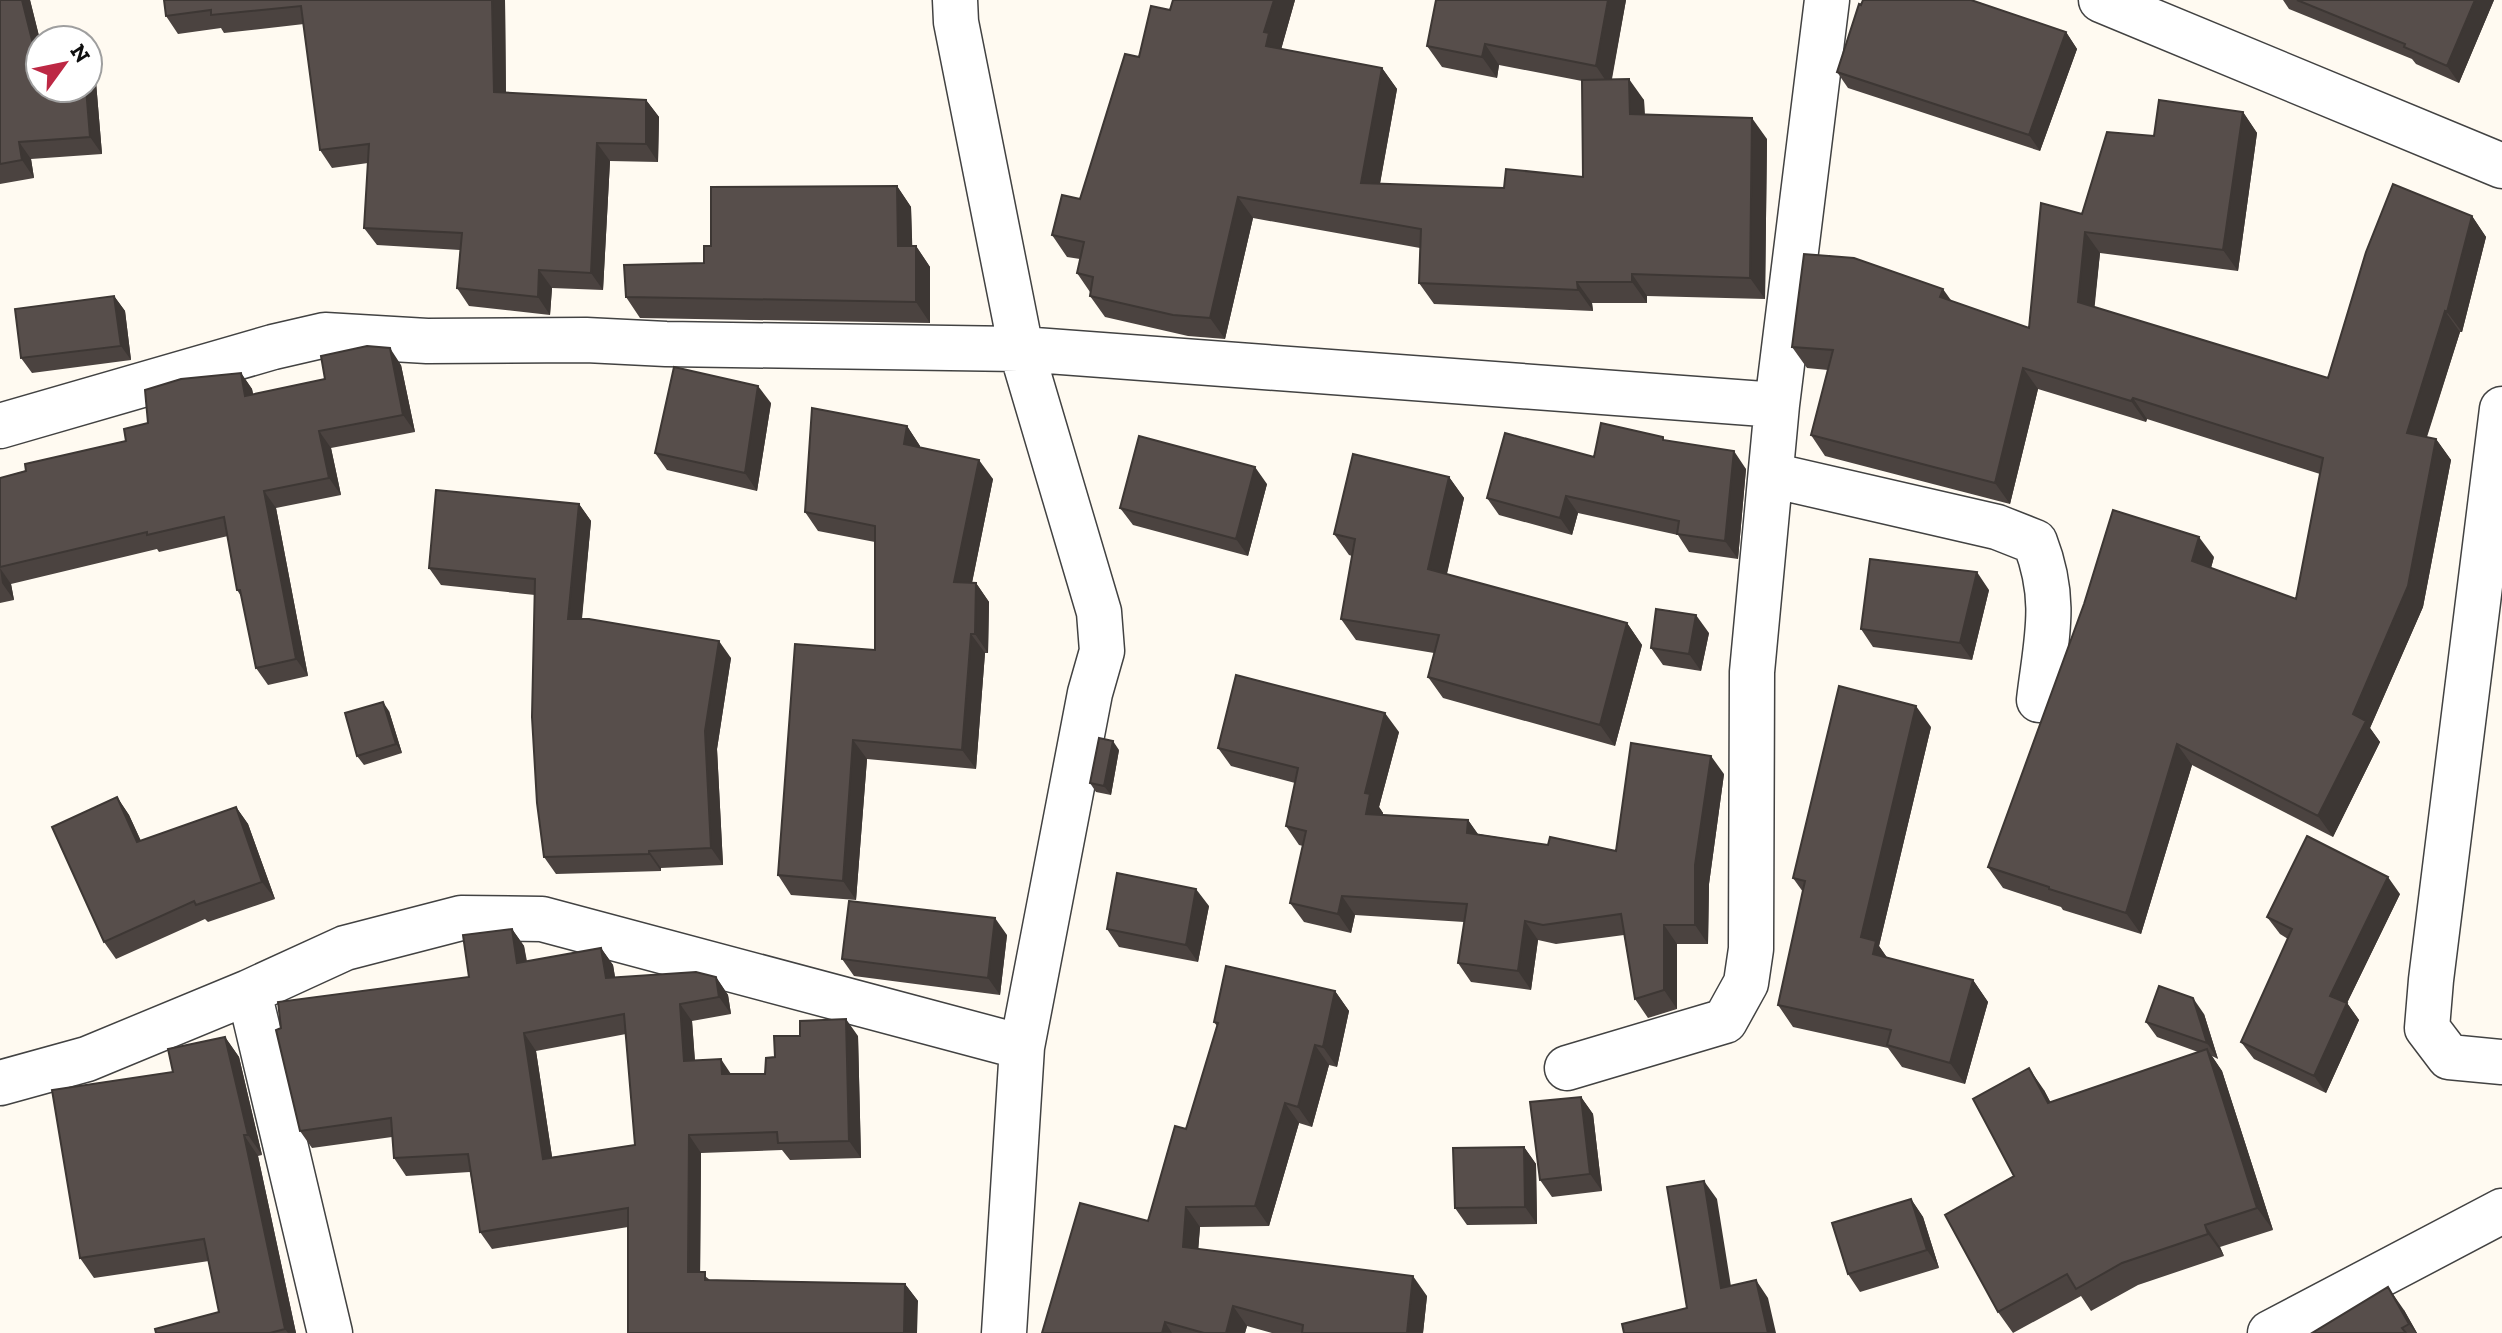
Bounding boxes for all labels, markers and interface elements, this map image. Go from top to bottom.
north arrow [24,24,104,104]
text: N [64,39,96,68]

